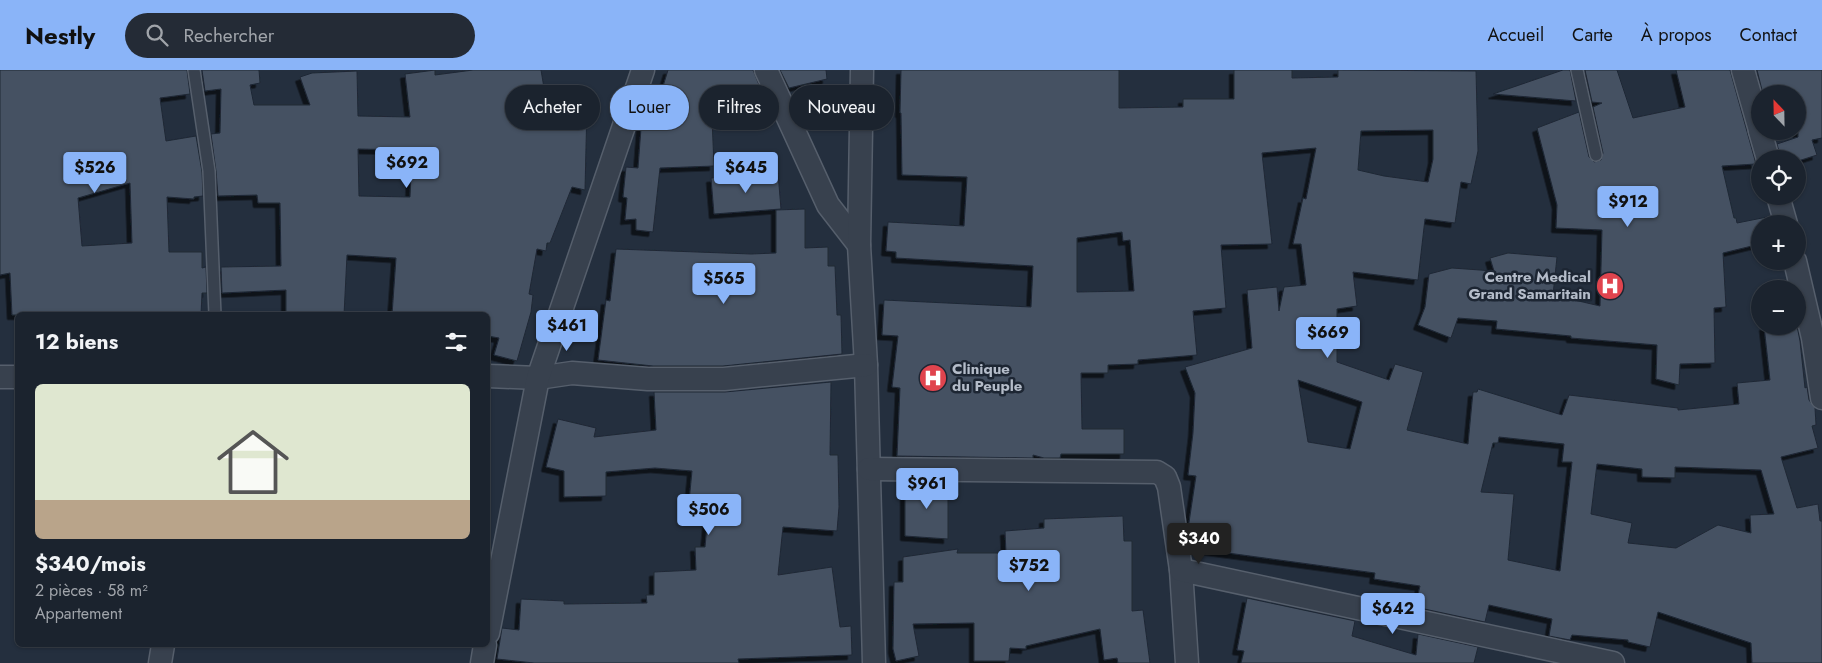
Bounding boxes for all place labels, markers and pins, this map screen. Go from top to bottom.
pin: $692 [377,146,437,189]
pin: $526 [65,152,125,194]
pin: $645 [716,152,776,194]
pin: $912 [1598,186,1658,228]
pin: $565 [694,262,754,305]
place label: Centre Medical Grand Samaritain [1468,266,1591,305]
hospital icon: Centre Medical Grand Samaritain [1595,271,1625,301]
pin: $461 [537,310,597,352]
pin: $669 [1298,316,1358,359]
place label: Clinique du Peuple [952,358,1023,397]
hospital icon: Clinique du Peuple [918,363,948,393]
pin: $961 [897,468,957,510]
pin: $506 [679,494,739,536]
pin: $340 [1169,522,1229,565]
pin: $752 [999,550,1059,592]
pin: $642 [1363,592,1423,635]

